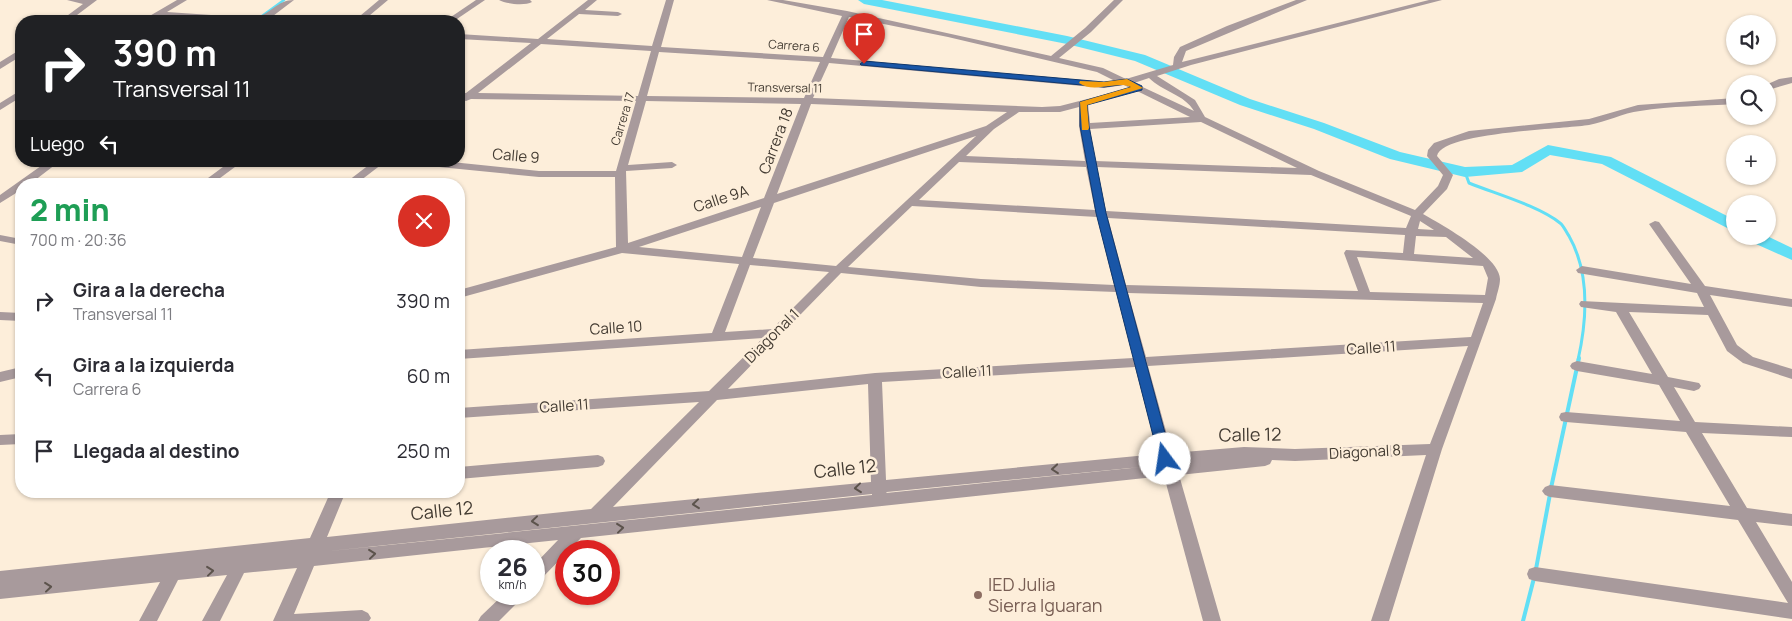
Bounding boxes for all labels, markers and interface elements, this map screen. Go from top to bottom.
pin [843,13,885,64]
map controls [1726,15,1776,245]
button: sound [1726,15,1776,65]
icon: arrive [850,20,878,48]
text: 390 m [113,29,217,77]
icon: right [30,35,95,100]
street label: Carrera 6 [768,35,820,56]
text: Transversal 11 [113,74,250,104]
button: search [1726,75,1776,125]
street label: Transversal 11 [747,78,823,97]
street label: Carrera 17 [606,90,639,147]
street label: Carrera 18 [753,105,798,177]
icon: left [95,130,123,158]
text: Luego [30,131,85,157]
button: + [1726,135,1776,185]
street label: Calle 9 [492,143,540,168]
street label: Calle 9A [691,180,751,217]
text: 2 min [30,189,110,230]
button: close [398,195,450,247]
button: − [1726,195,1776,245]
text: 700 m · 20:36 [30,229,127,251]
text: Gira a la derecha [73,277,225,303]
icon: right [30,287,58,315]
text: 390 m [396,288,450,314]
text: Transversal 11 [73,303,173,325]
street label: Diagonal 1 [740,304,804,368]
street label: Calle 10 [589,315,643,340]
street label: Calle 11 [1346,335,1396,360]
text: Gira a la izquierda [73,352,234,378]
street label: Calle 11 [942,360,992,383]
icon: left [30,362,58,390]
text: 60 m [407,363,450,389]
text: Carrera 6 [73,378,142,400]
street label: Calle 11 [539,393,589,418]
street label: Calle 12 [1218,421,1282,447]
position arrow [1138,432,1190,484]
icon: arrive [30,437,58,465]
text: Llegada al destino [73,438,240,464]
text: 250 m [397,438,450,464]
street label: Diagonal 8 [1328,439,1402,464]
street label: Calle 12 [812,453,877,483]
one-way arrow [1050,464,1058,475]
one-way arrow [854,482,862,493]
street label: Calle 12 [409,495,474,525]
one-way arrow [692,499,700,510]
one-way arrow [530,515,538,526]
one-way arrow [617,523,625,534]
speed limit sign: 30 [555,540,620,605]
one-way arrow [368,549,376,560]
text: 26 [497,549,528,584]
one-way arrow [206,565,214,576]
place label: IED Julia Sierra Iguaran [988,572,1102,617]
text: km/h [499,576,526,593]
one-way arrow [45,582,53,593]
marker: IED Julia Sierra Iguaran [972,589,984,601]

